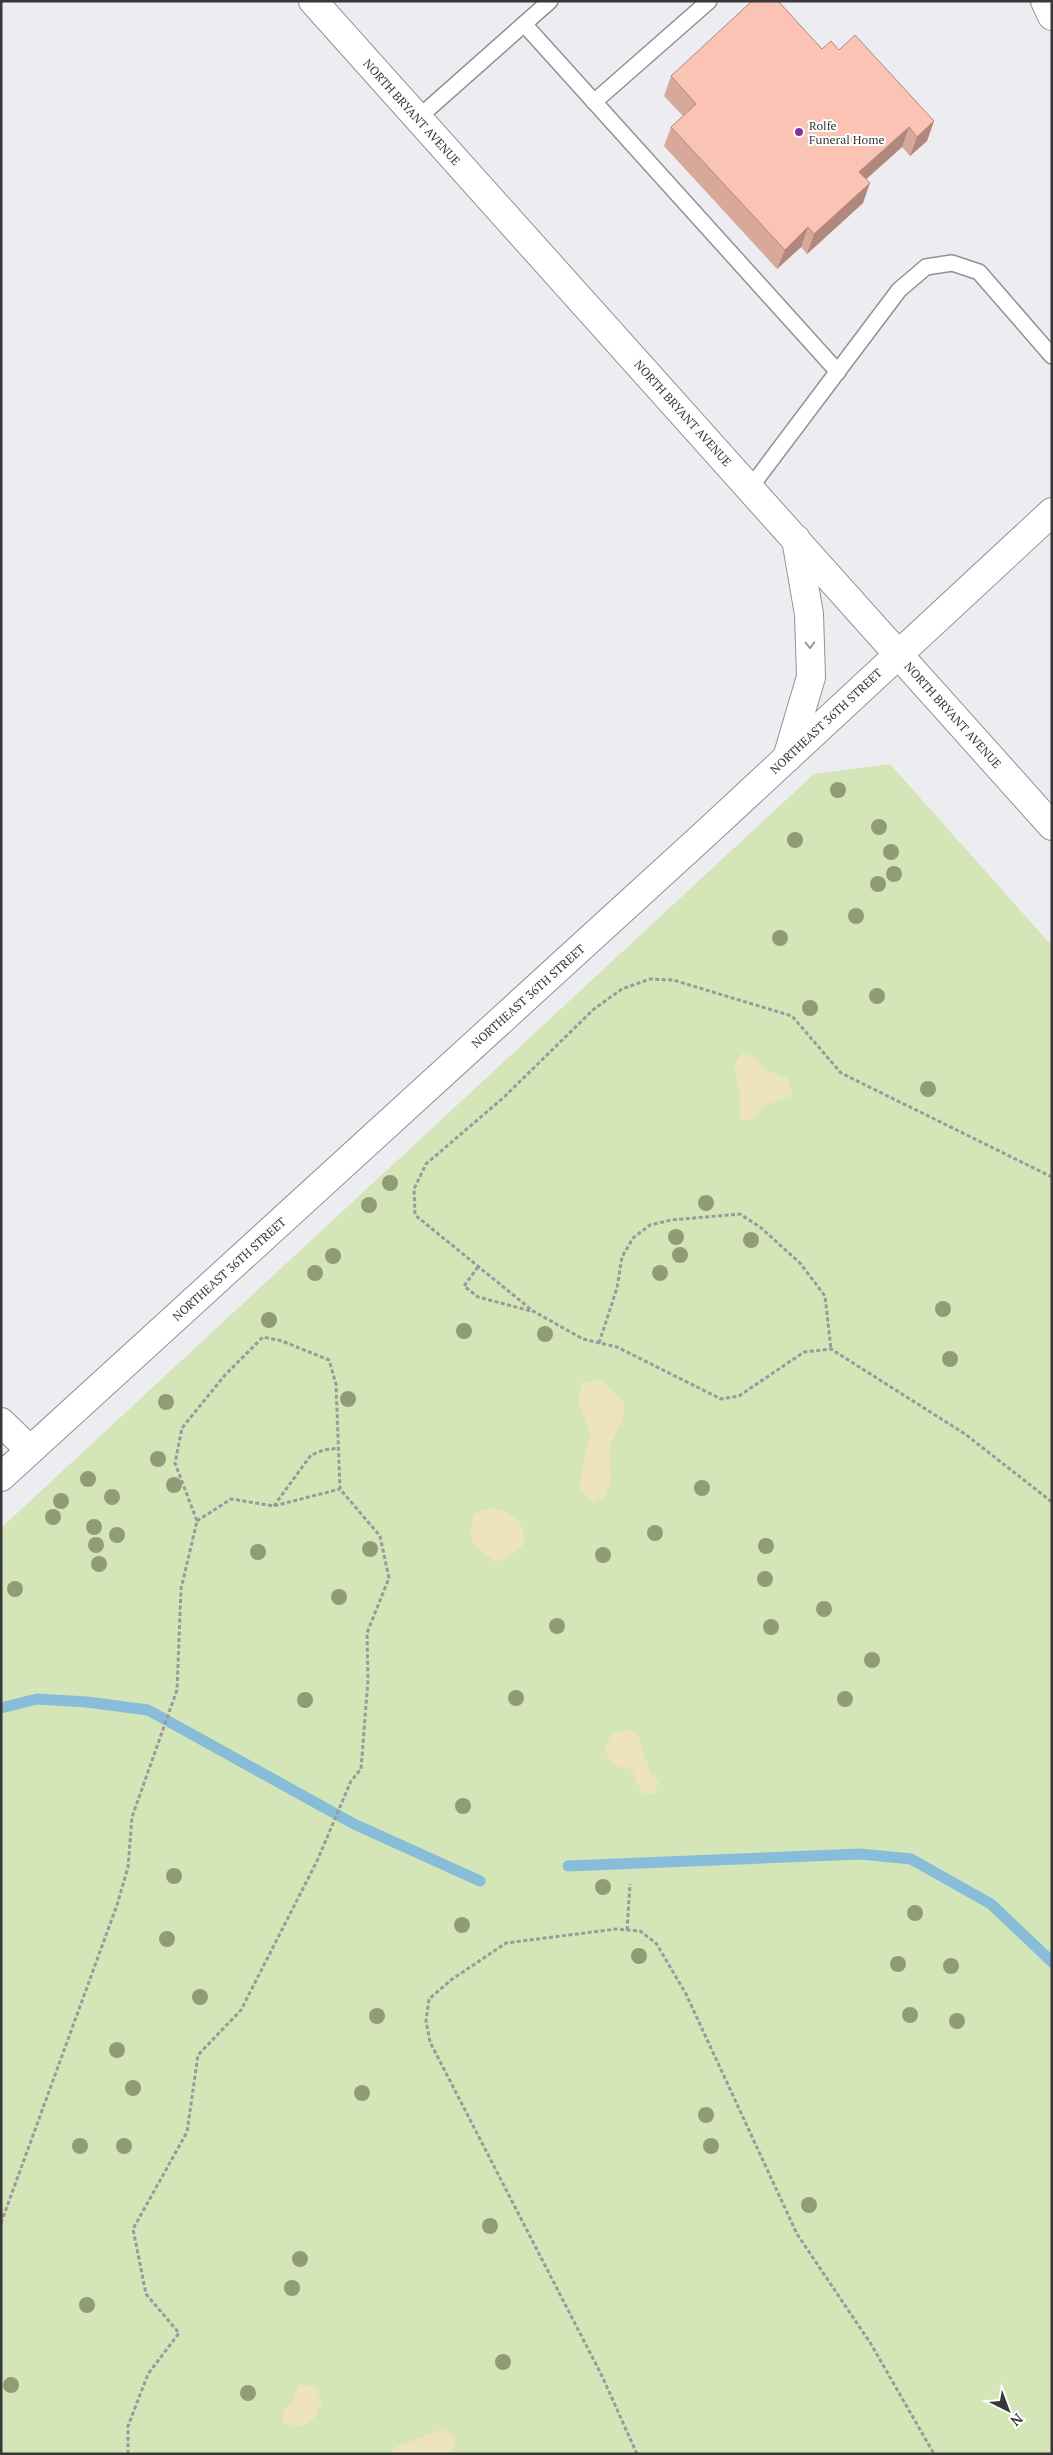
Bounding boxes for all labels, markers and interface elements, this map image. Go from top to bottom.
street label: NORTH BRYANT AVENUE [360,56,464,168]
place label: Rolfe Funeral Home [809,118,885,147]
marker: Rolfe Funeral Home [793,126,805,138]
street label: NORTH BRYANT AVENUE [631,357,735,469]
one-way arrow [805,642,815,650]
street label: NORTH BRYANT AVENUE [901,659,1005,771]
street label: NORTHEAST 36TH STREET [767,665,886,777]
street label: NORTHEAST 36TH STREET [468,941,588,1051]
street label: NORTHEAST 36TH STREET [169,1214,289,1324]
north arrow [983,2385,1033,2435]
text: N [1006,2409,1027,2431]

